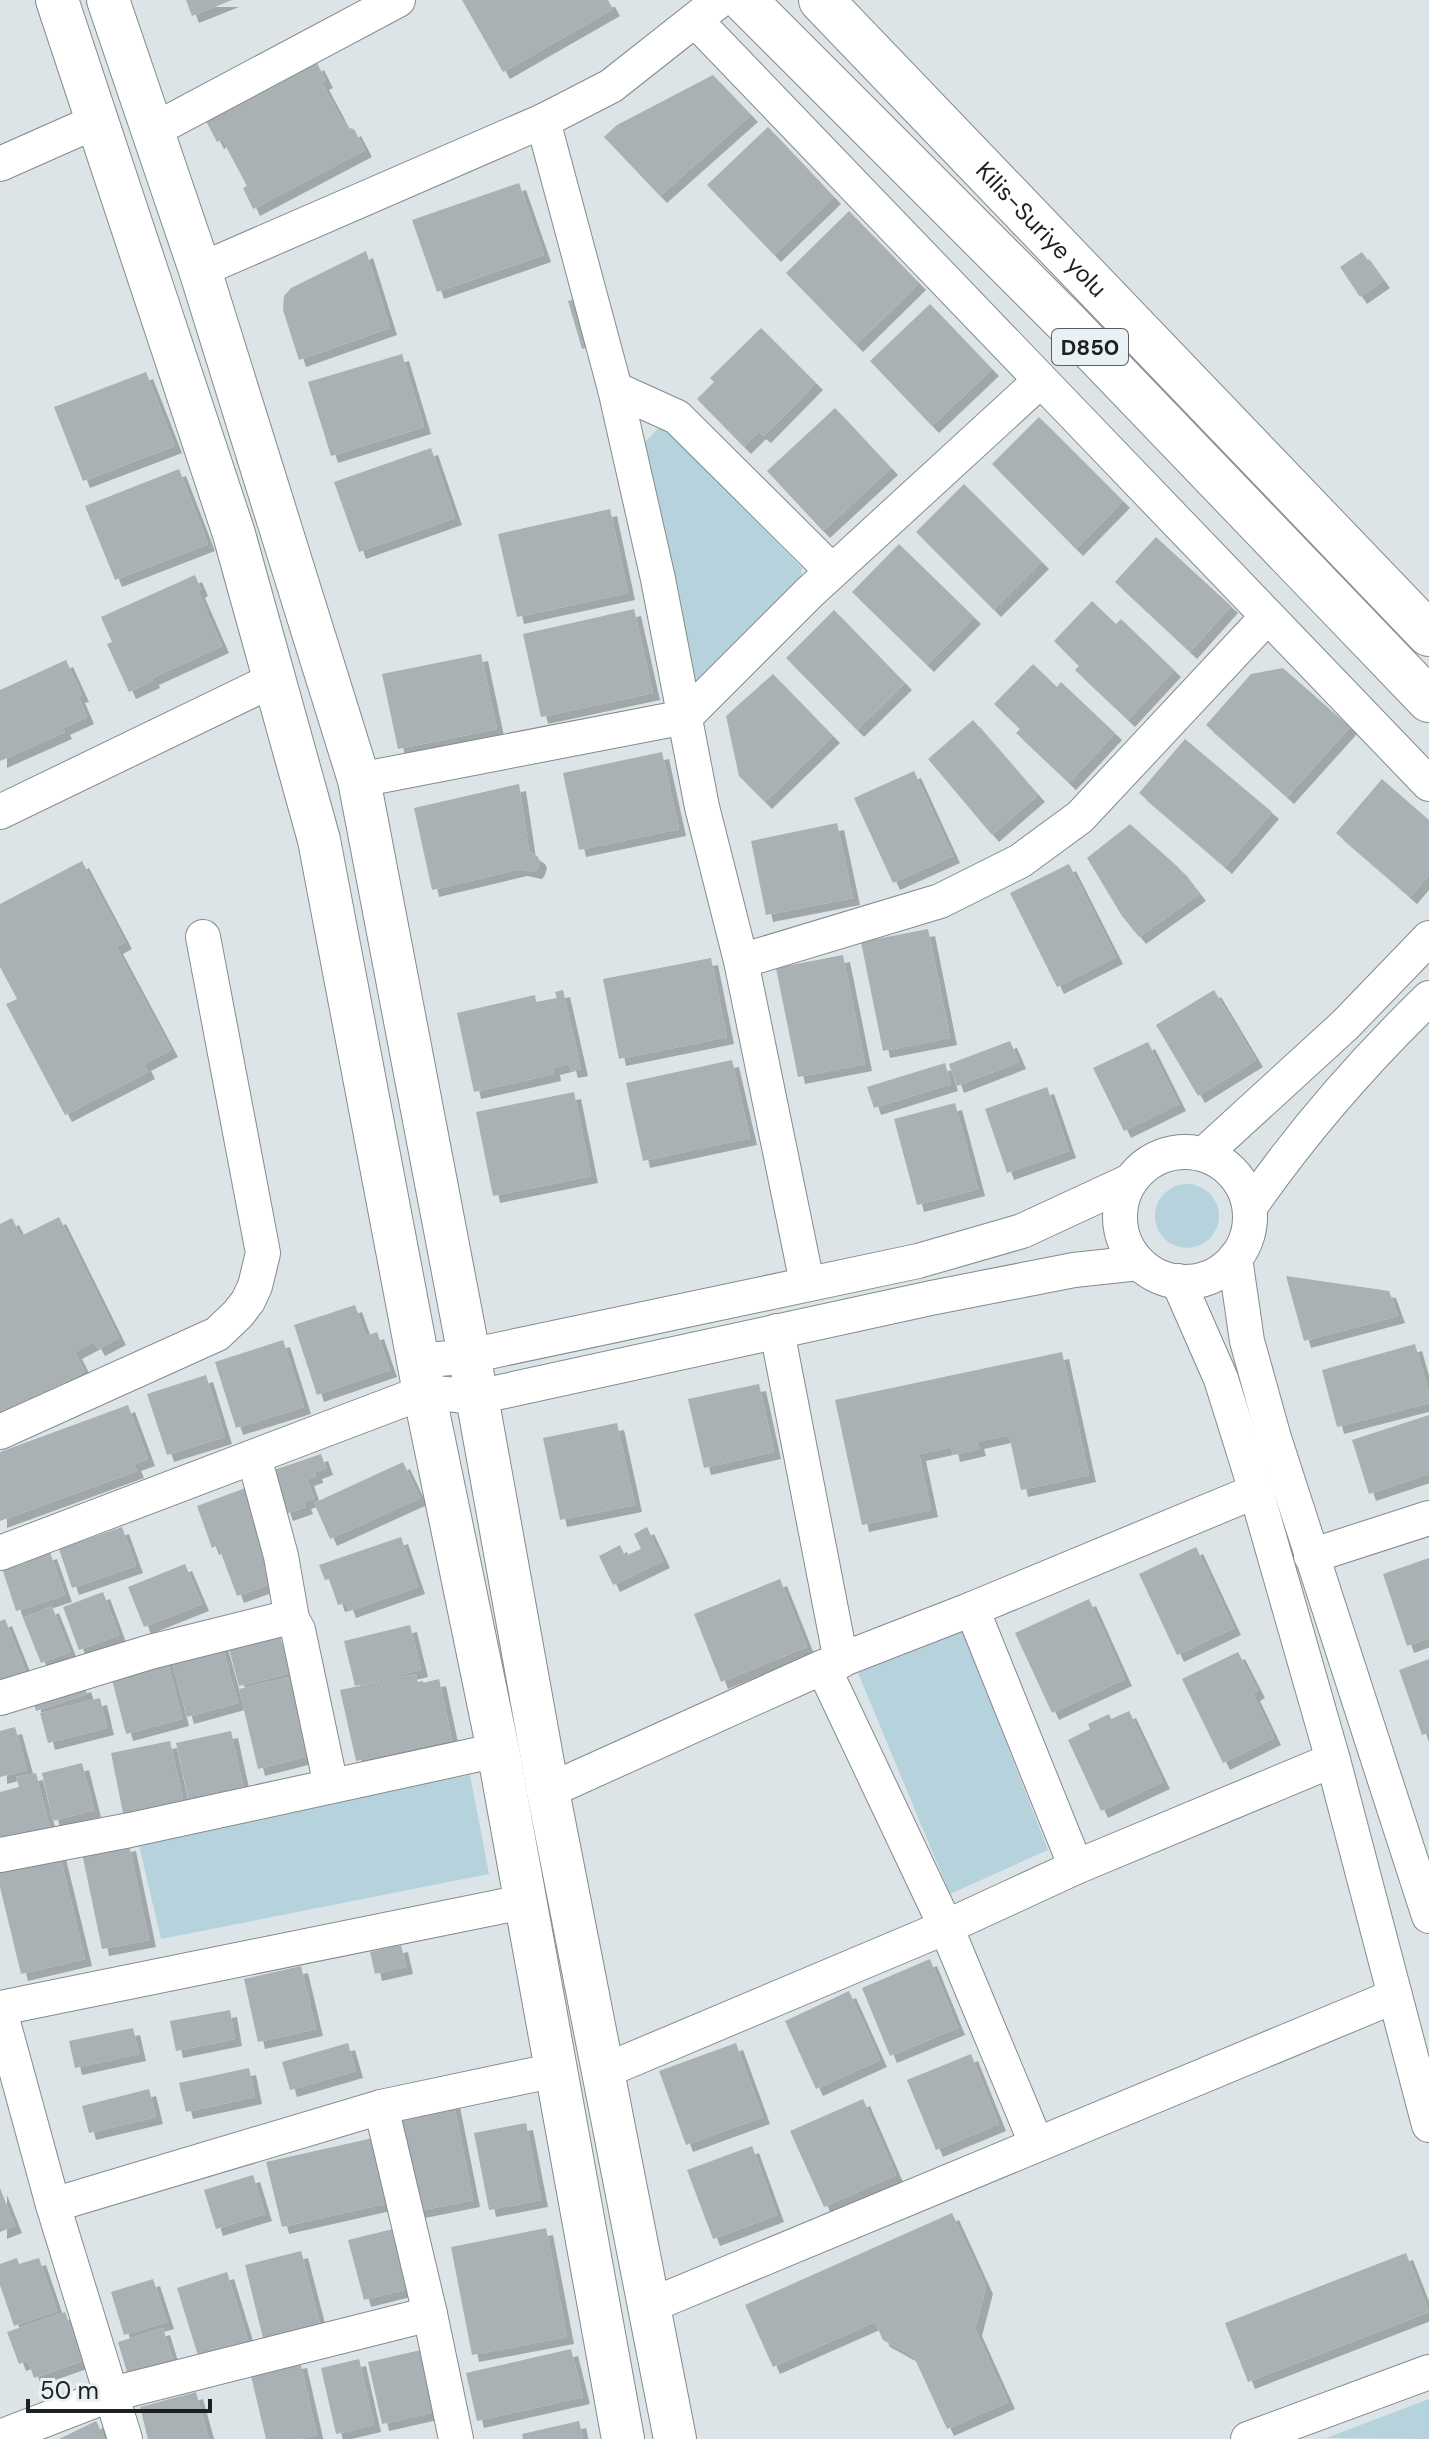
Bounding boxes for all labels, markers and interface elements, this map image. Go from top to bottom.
street label: Kilis-Suriye yolu [969,155,1114,303]
road number: D850 [1052,329,1128,365]
scale bar [28,2363,210,2413]
text: 50 m [40,2375,99,2406]

